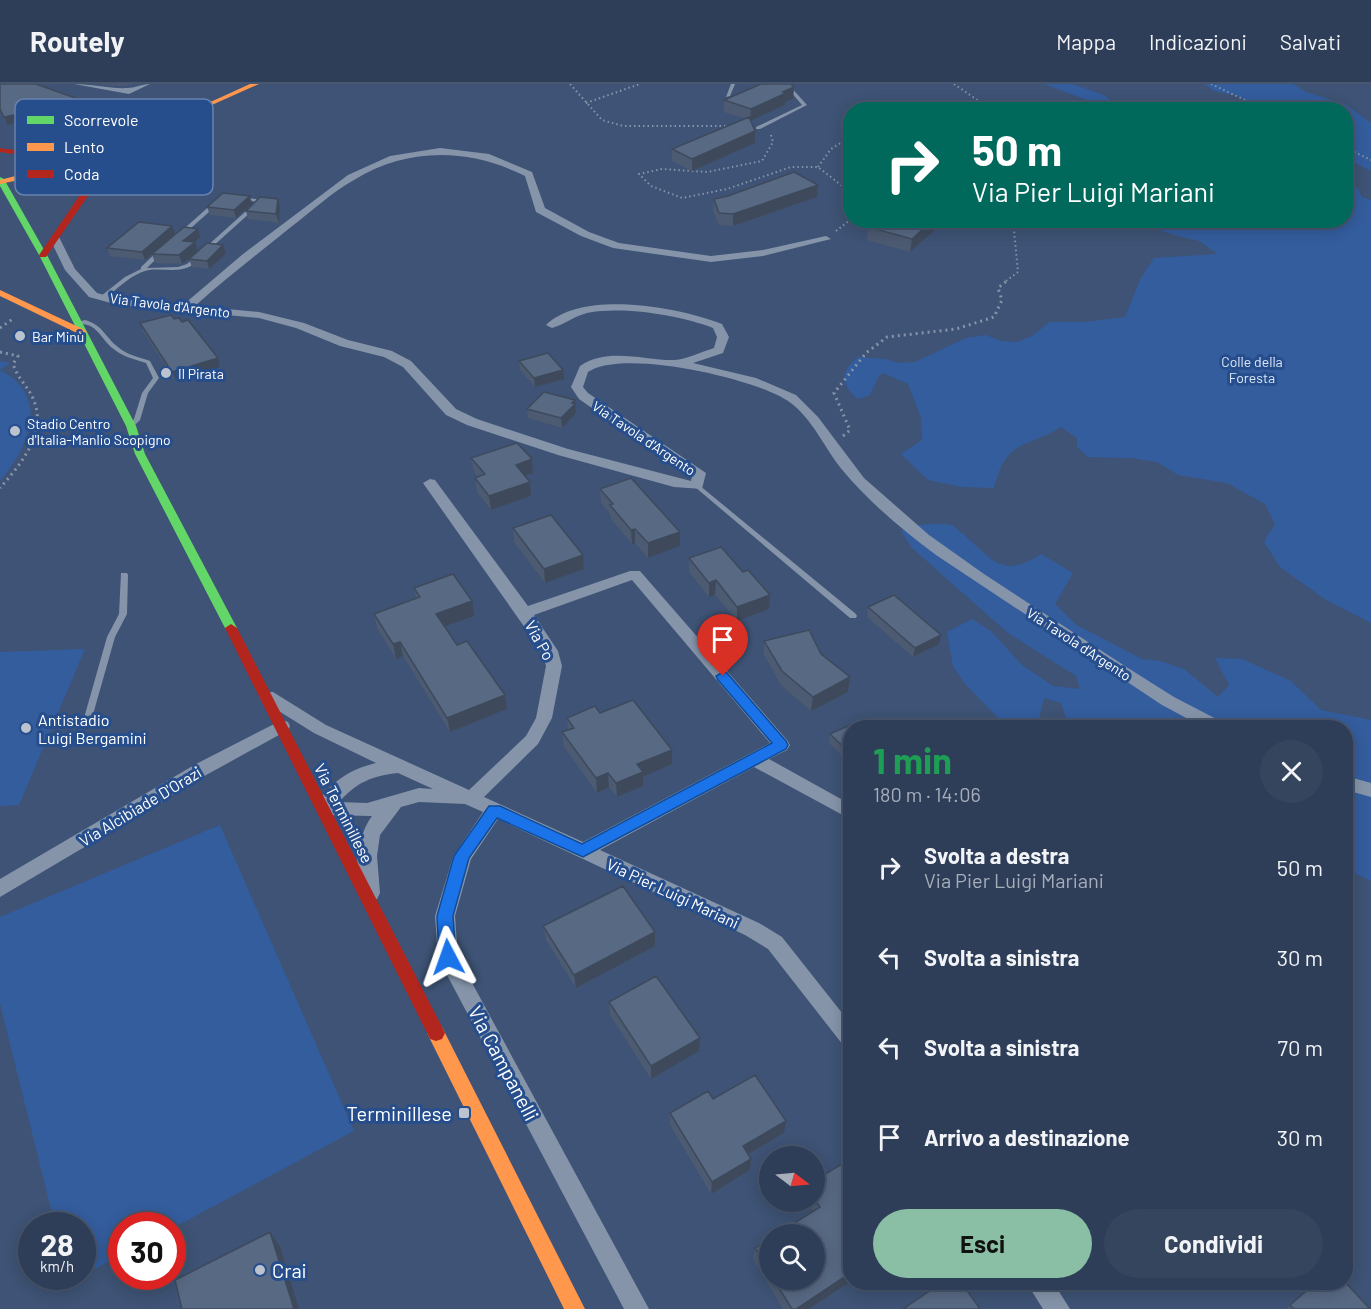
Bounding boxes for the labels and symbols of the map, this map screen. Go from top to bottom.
legend [15,99,213,195]
text: Scorrevole [64,110,138,129]
text: Lento [64,137,105,156]
text: Coda [64,164,99,183]
street label: Via Tavola d'Argento [109,289,231,321]
place label: Bar Minù [32,328,84,345]
marker: Bar Minù [13,329,27,343]
park label: Colle della Foresta [1221,353,1283,386]
place label: Il Pirata [178,365,224,382]
marker: Il Pirata [159,366,173,380]
street label: Via Tavola d'Argento [589,397,699,479]
place label: Stadio Centro d'Italia-Manlio Scopigno [27,415,171,448]
marker: Stadio Centro d'Italia-Manlio Scopigno [8,424,22,438]
street label: Via Tavola d'Argento [1024,604,1134,684]
pin [697,614,748,676]
street label: Via Po [521,617,559,663]
place label: Antistadio Luigi Bergamini [38,710,147,747]
marker: Antistadio Luigi Bergamini [19,721,33,735]
street label: Via Terminillese [311,760,377,866]
street label: Via Alcibiade D'Orazi [75,762,205,850]
street label: Via Pier Luigi Mariani [604,854,742,932]
position arrow [416,925,480,989]
street label: Via Campanelli [464,1001,544,1125]
place label: Terminillese [347,1101,452,1125]
marker: Terminillese [457,1106,471,1120]
north arrow [759,1146,825,1212]
speed limit sign: 30 [108,1212,186,1290]
place label: Crai [272,1258,307,1282]
marker: Crai [253,1263,267,1277]

